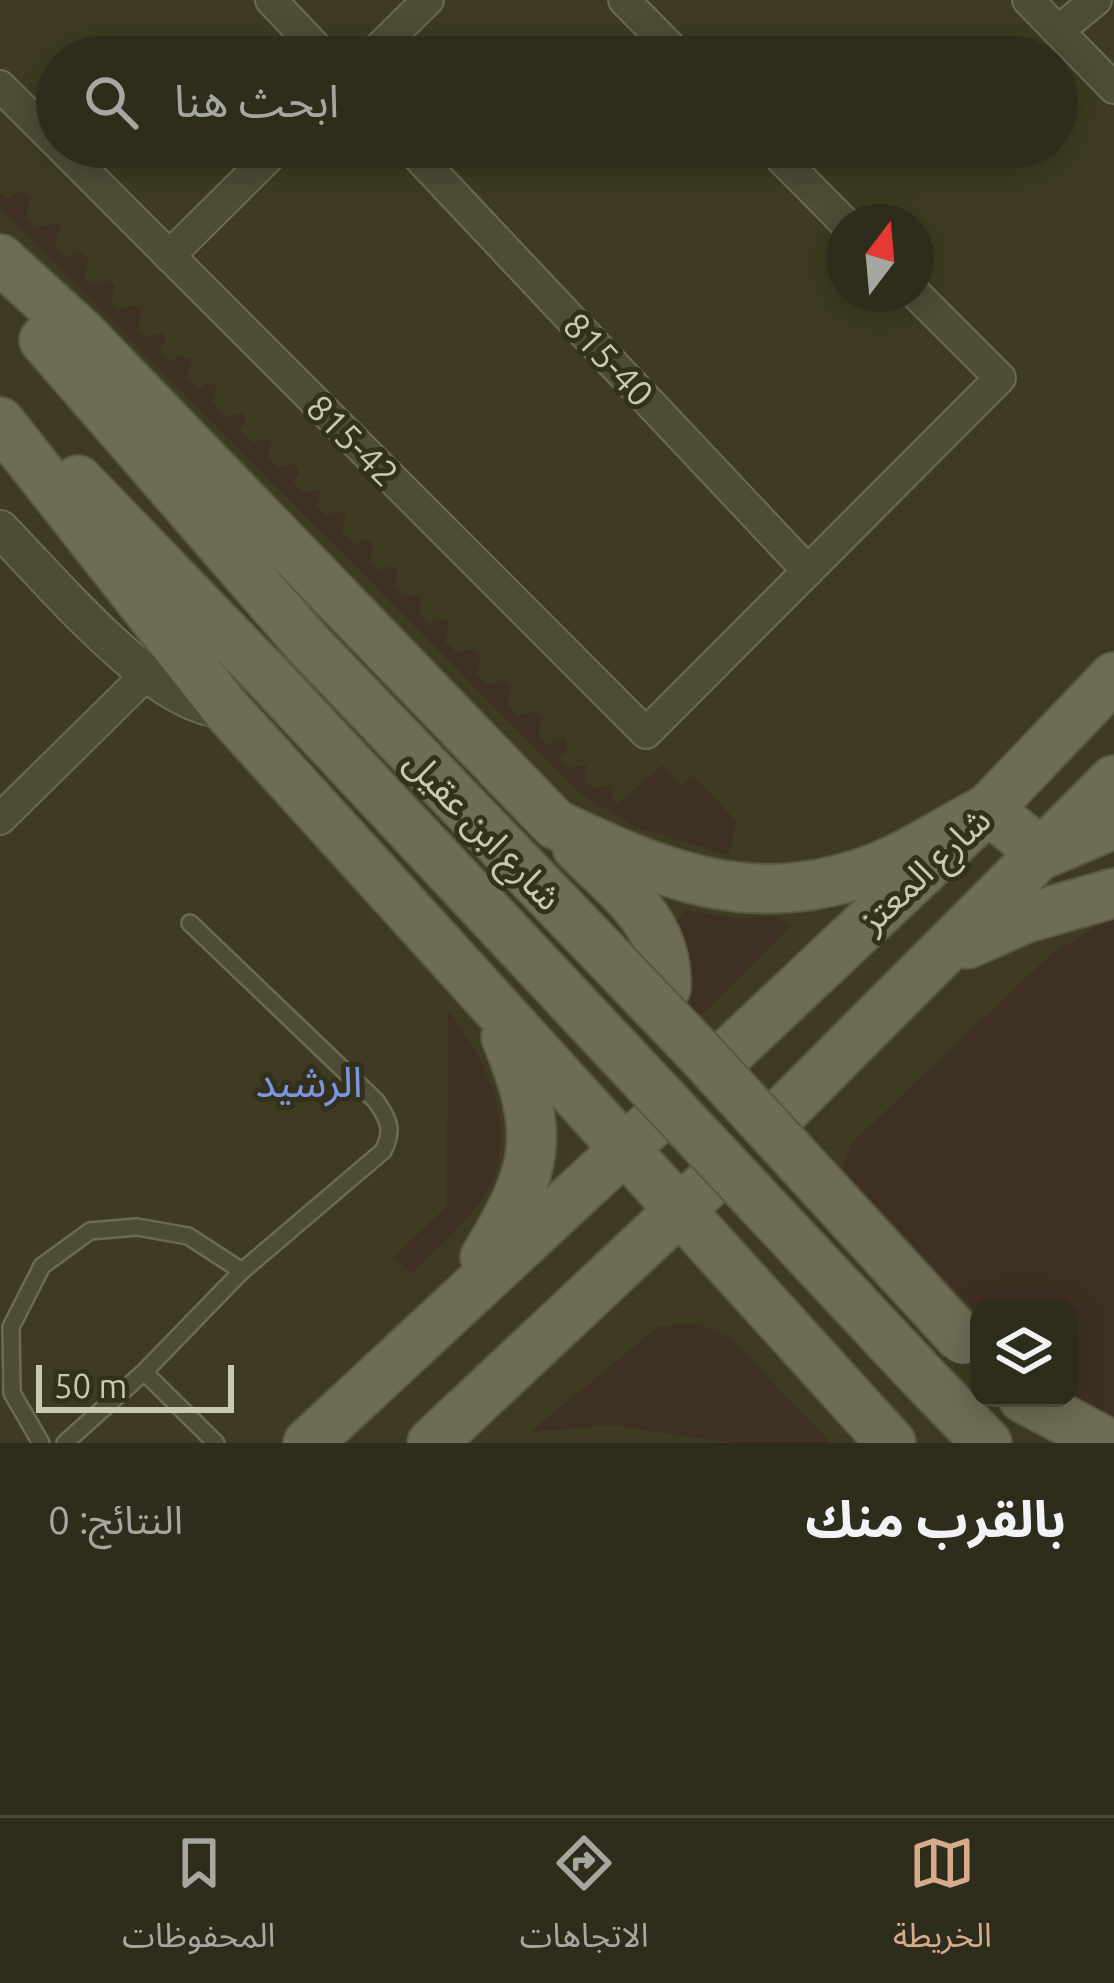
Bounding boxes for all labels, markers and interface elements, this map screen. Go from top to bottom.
search box [36,36,1078,168]
icon: search [78,69,144,135]
text: ابحث هنا [174,75,339,126]
north arrow [826,204,934,312]
street label: 815-40 [556,304,662,414]
street label: 815-42 [299,386,407,494]
street label: شارع ابن عقيل [392,740,571,922]
street label: شارع المعتز [849,798,1003,946]
district label: الرشيد [255,1058,363,1107]
map controls [970,1299,1078,1407]
button: layers [970,1299,1078,1407]
scale bar [36,1359,234,1412]
text: 50 m [54,1367,127,1404]
text: بالقرب منك [805,1489,1066,1547]
text: النتائج: 0 [48,1498,183,1541]
tab: المحفوظات [122,1830,275,1971]
tab: الاتجاهات [520,1830,649,1971]
tab: الخريطة [893,1830,992,1971]

